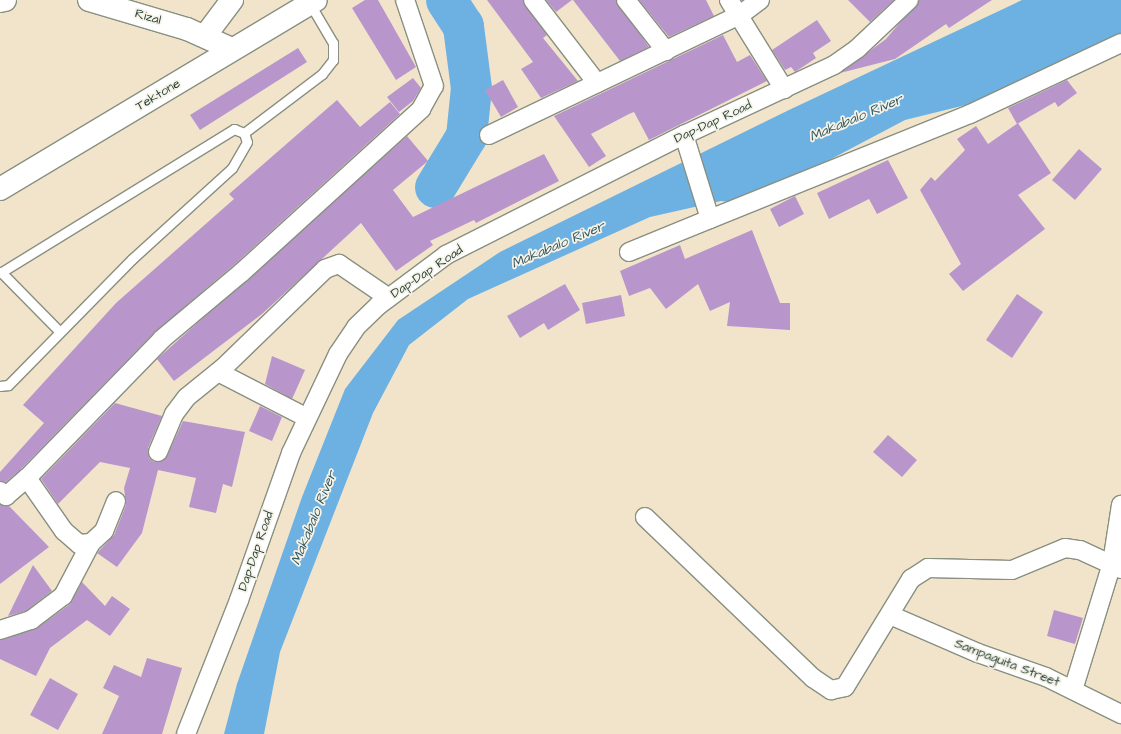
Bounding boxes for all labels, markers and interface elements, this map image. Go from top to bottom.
street label: Rizal [133,6,163,28]
street label: Tektone [133,76,183,114]
water label: Makabalo River [807,91,905,145]
street label: Dap-Dap Road [672,97,754,147]
water label: Makabalo River [509,218,607,272]
street label: Dap-Dap Road [388,242,466,302]
water label: Makabalo River [288,469,340,567]
street label: Dap-Dap Road [235,509,277,593]
street label: Sampaguita Street [952,636,1062,690]

